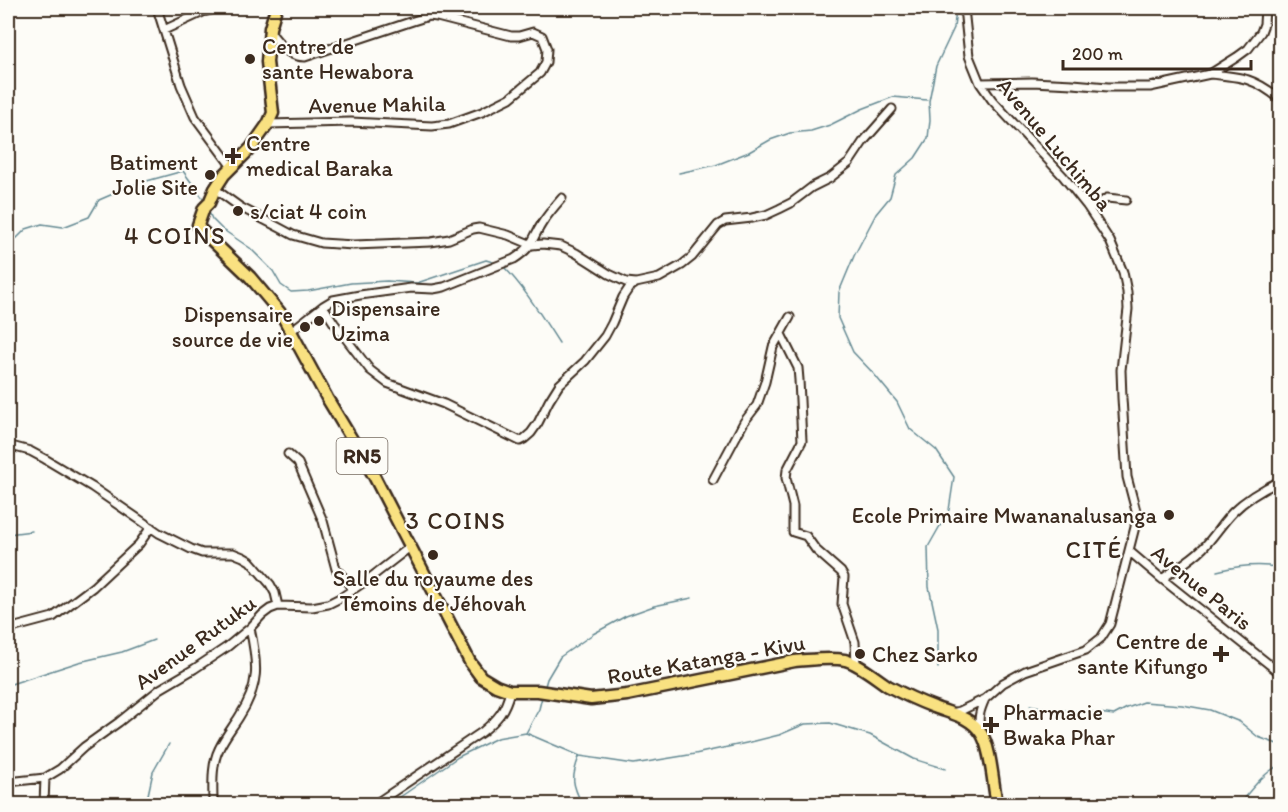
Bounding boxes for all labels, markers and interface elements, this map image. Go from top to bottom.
place label: Centre de sante Hewabora [262,33,414,85]
scale bar [1063,33,1250,71]
text: 200 m [1072,43,1123,65]
marker: Centre de sante Hewabora [243,52,257,66]
street label: Avenue Luchimba [991,72,1118,217]
street label: Avenue Mahila [308,90,447,119]
place label: Centre medical Baraka [246,130,393,182]
marker: Centre medical Baraka [224,147,242,165]
place label: Batiment Jolie Site [109,149,198,201]
marker: Batiment Jolie Site [203,168,217,182]
place label: s/ciat 4 coin [250,198,367,225]
marker: s/ciat 4 coin [231,204,245,218]
district label: 4 COINS [124,221,226,250]
place label: Dispensaire Uzima [331,295,440,347]
place label: Dispensaire source de vie [172,301,293,353]
marker: Dispensaire Uzima [312,314,326,328]
marker: Dispensaire source de vie [298,320,312,334]
road number: RN5 [336,438,388,474]
place label: Ecole Primaire Mwananalusanga [852,502,1158,529]
district label: 3 COINS [406,506,506,535]
marker: Ecole Primaire Mwananalusanga [1162,508,1176,522]
district label: CITÉ [1065,535,1123,564]
street label: Avenue Paris [1146,539,1257,636]
marker: Salle du royaume des Témoins de Jéhovah [426,548,440,562]
place label: Salle du royaume des Témoins de Jéhovah [333,565,533,617]
street label: Avenue Rutuku [129,589,261,695]
place label: Centre de sante Kifungo [1077,628,1208,680]
street label: Route Katanga - Kivu [605,629,807,690]
place label: Chez Sarko [872,641,978,668]
marker: Centre de sante Kifungo [1212,645,1230,663]
marker: Chez Sarko [853,647,867,661]
place label: Pharmacie Bwaka Phar [1003,699,1115,751]
marker: Pharmacie Bwaka Phar [984,718,998,732]

